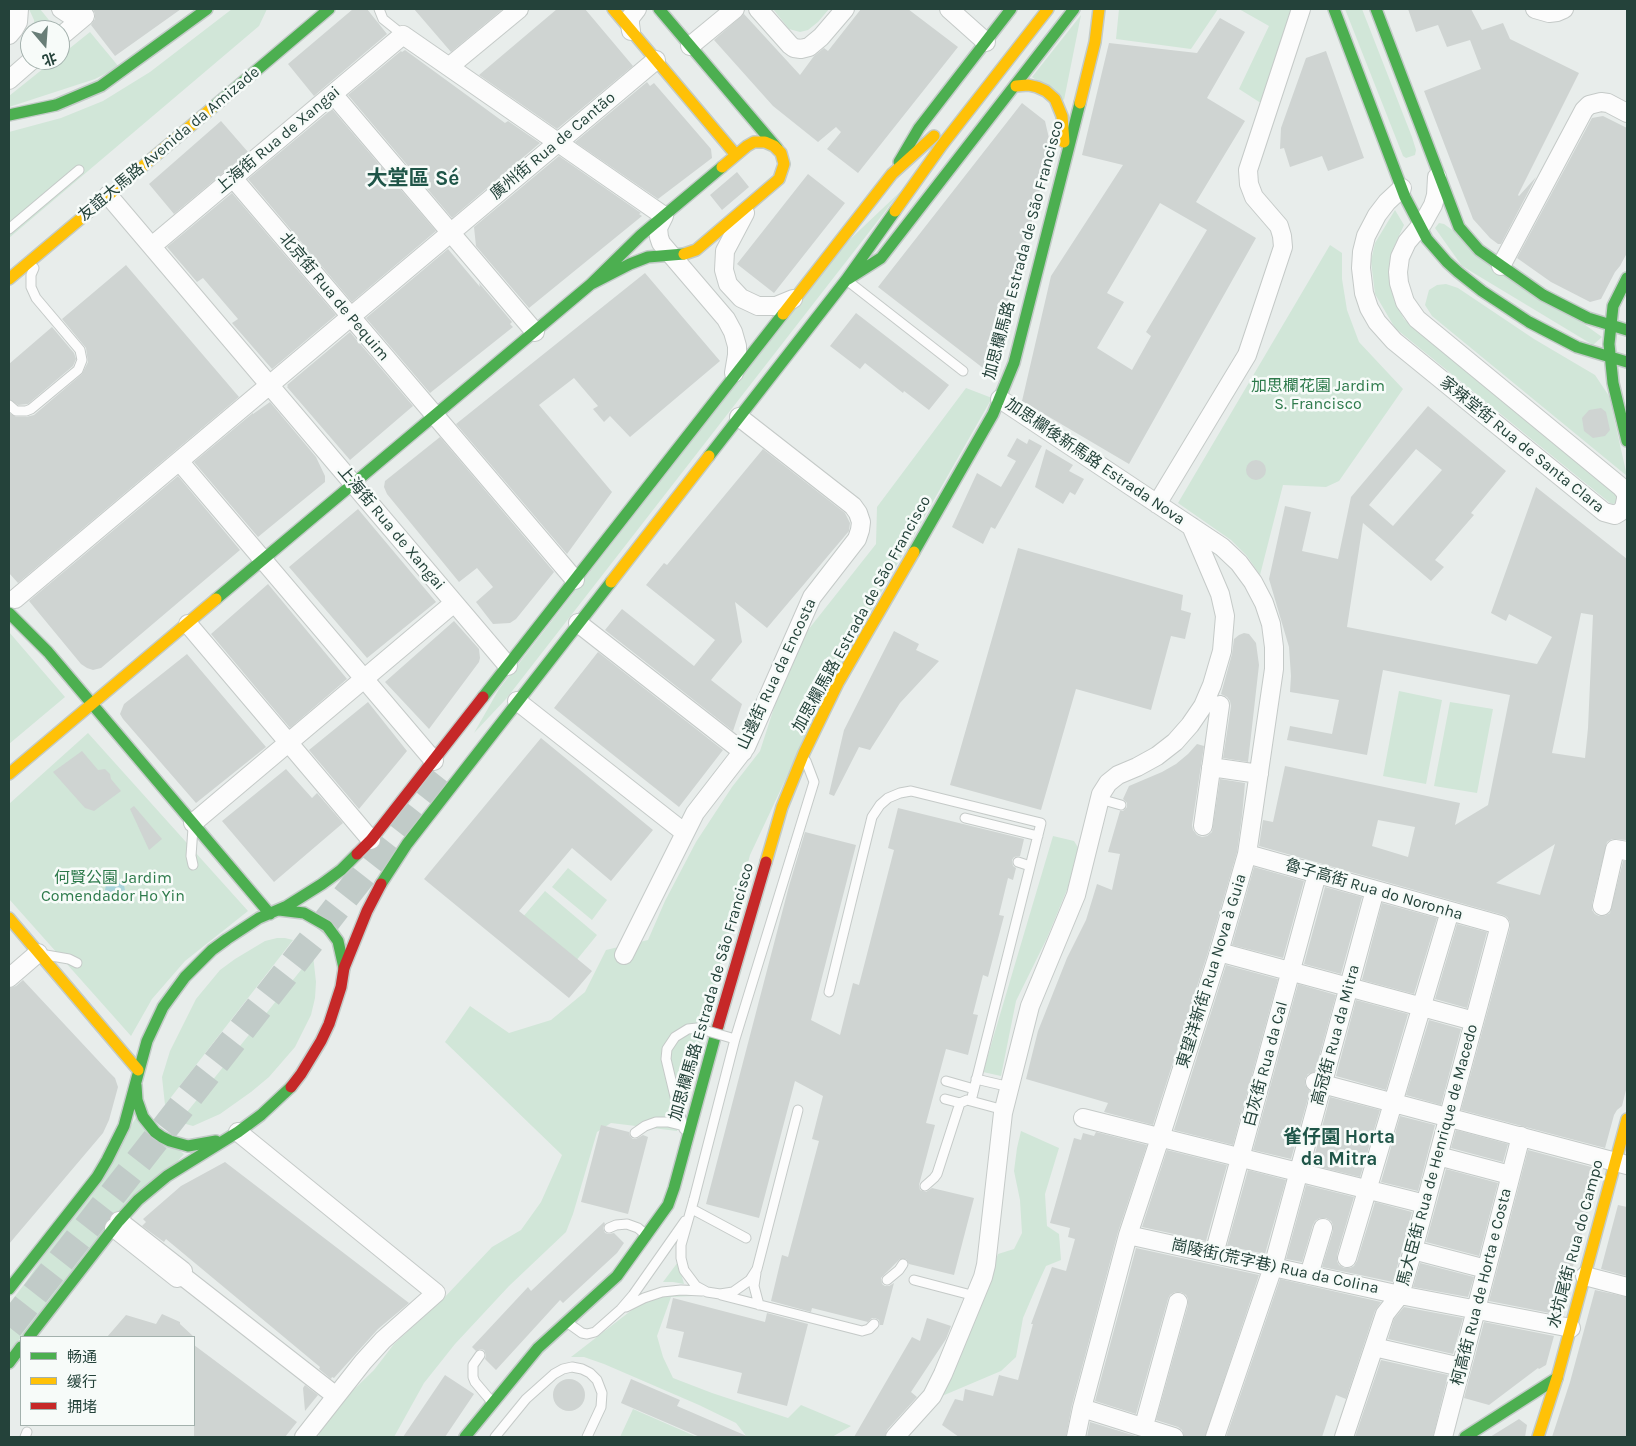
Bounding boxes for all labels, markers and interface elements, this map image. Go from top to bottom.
north arrow [20,20,70,70]
text: 北 [40,49,59,69]
street label: 友誼大馬路 Avenida da Amizade [75,63,263,225]
street label: 上海街 Rua de Xangai [212,82,344,198]
street label: 廣州街 Rua de Cantão [487,88,619,204]
street label: 加思欄馬路 Estrada de São Francisco [980,118,1068,382]
district label: 大堂區 Sé [367,166,459,192]
street label: 北京街 Rua de Pequim [275,229,393,365]
street label: 家辣堂街 Rua de Santa Clara [1436,373,1608,517]
park label: 加思欄花園 Jardim S. Francisco [1251,376,1385,414]
street label: 加思欄後新馬路 Estrada Nova [1002,395,1188,529]
street label: 上海街 Rua de Xangai [333,462,449,594]
street label: 加思欄馬路 Estrada de São Francisco [789,492,935,736]
street label: 山邊街 Rua da Encosta [733,595,821,753]
street label: 魯子高街 Rua do Noronha [1283,855,1465,925]
street label: 加思欄馬路 Estrada de São Francisco [666,861,758,1123]
park label: 何賢公園 Jardim Comendador Ho Yin [41,868,185,906]
street label: 東望洋新街 Rua Nova à Guia [1173,871,1251,1071]
street label: 高冠街 Rua da Mitra [1308,963,1364,1107]
street label: 白灰街 Rua da Cal [1240,999,1292,1129]
street label: 馬大臣街 Rua de Henrique de Macedo [1394,1022,1482,1288]
district label: 雀仔園 Horta da Mitra [1283,1127,1395,1171]
street label: 水坑尾街 Rua do Campo [1544,1158,1608,1330]
street label: 柯高街 Rua de Horta e Costa [1448,1186,1516,1388]
street label: 崗陵街(荒字巷) Rua da Colina [1170,1236,1380,1298]
legend [20,1336,195,1426]
text: 畅通 [67,1348,97,1366]
text: 缓行 [67,1373,97,1391]
text: 拥堵 [67,1398,97,1416]

